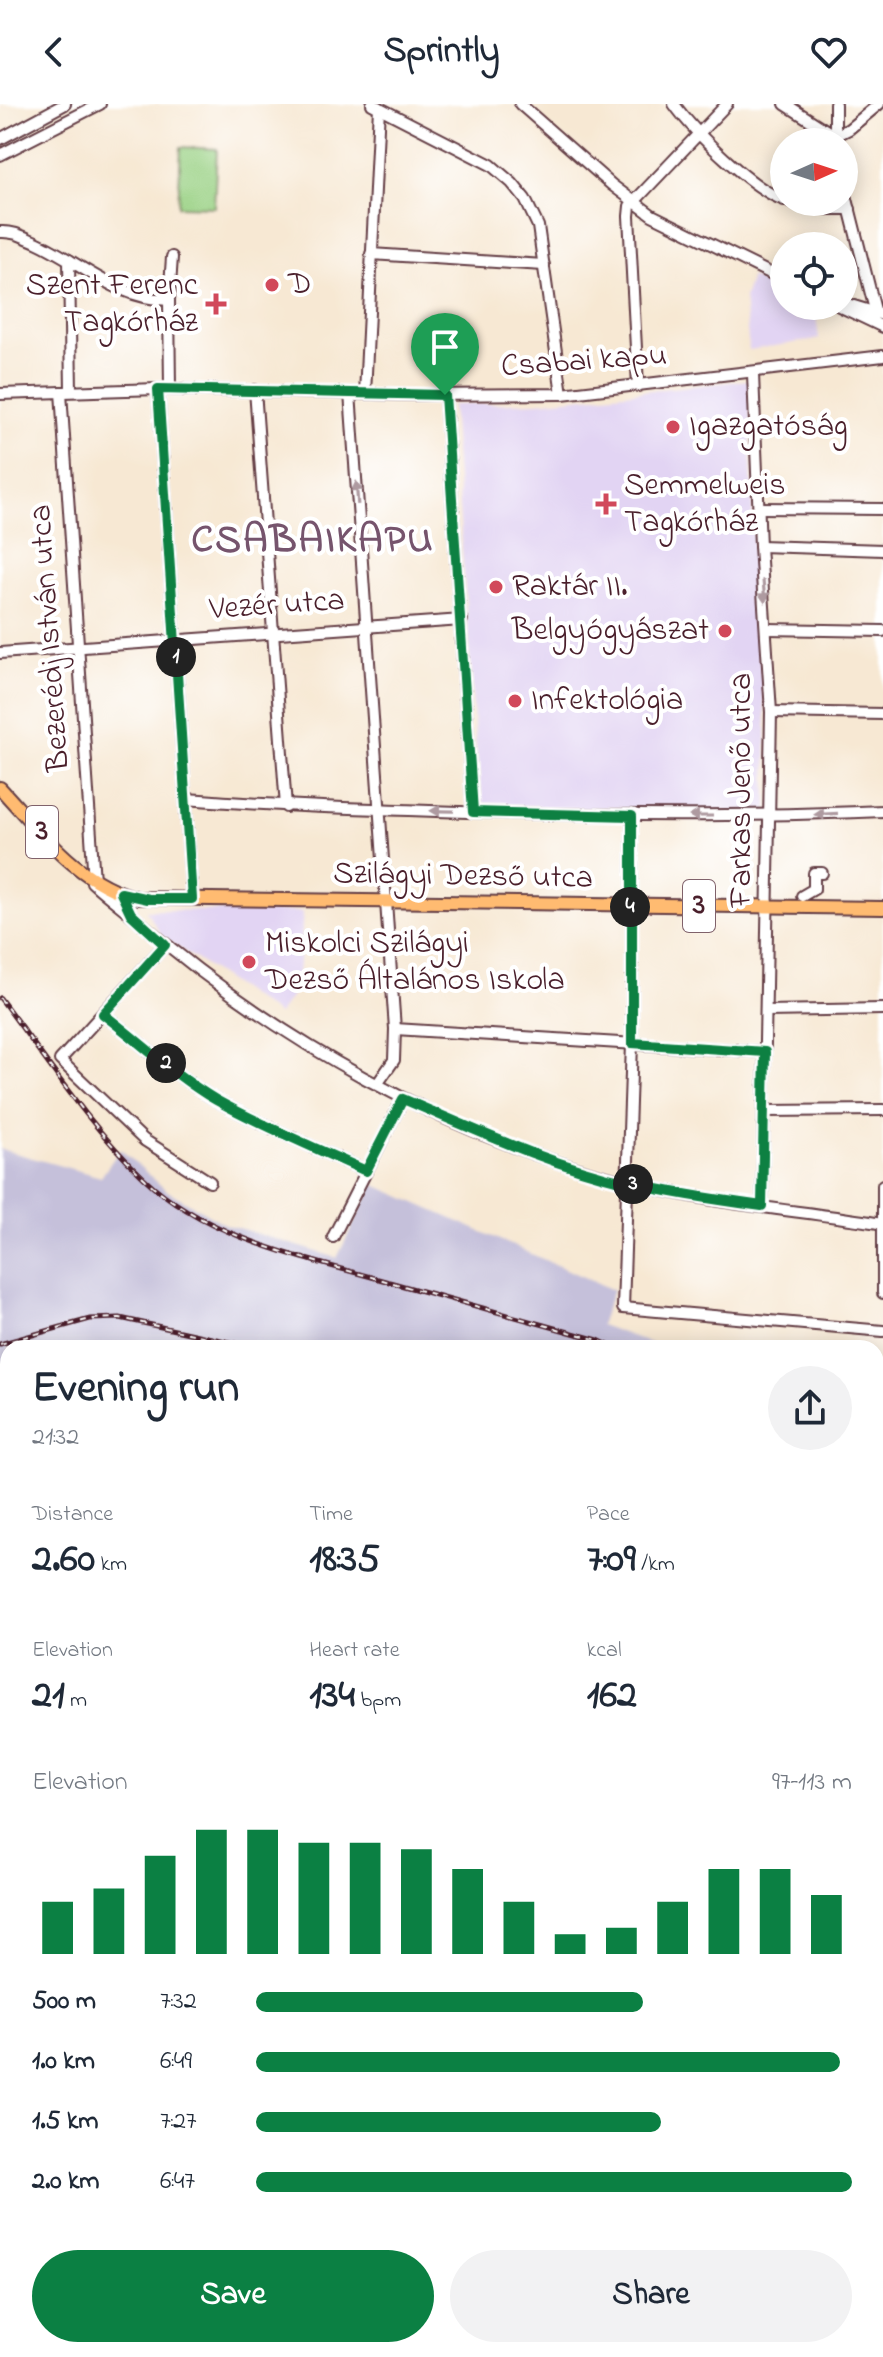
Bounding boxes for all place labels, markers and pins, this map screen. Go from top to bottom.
place label: D [287,262,312,309]
place label: Szent Ferenc Tagkórház [26,263,199,347]
marker: D [263,276,281,294]
marker: Szent Ferenc Tagkórház [205,293,227,315]
pin [411,313,479,395]
place label: Igazgatóság [689,404,848,451]
marker: Igazgatóság [664,418,682,436]
place label: Semmelweis Tagkórház [624,463,786,547]
marker: Semmelweis Tagkórház [595,493,617,515]
place label: Raktár II. [512,564,627,611]
marker: Raktár II. [487,578,505,596]
place label: Belgyógyászat [511,608,709,655]
marker: Belgyógyászat [716,622,734,640]
pin: 1 [156,637,196,677]
place label: Infektológia [531,678,683,725]
marker: Infektológia [506,692,524,710]
pin: 4 [610,887,650,927]
place label: Miskolci Szilágyi Dezső Általános Iskola [264,921,565,1005]
marker: Miskolci Szilágyi Dezső Általános Iskola [240,953,258,971]
pin: 2 [146,1043,186,1083]
pin: 3 [613,1164,653,1204]

